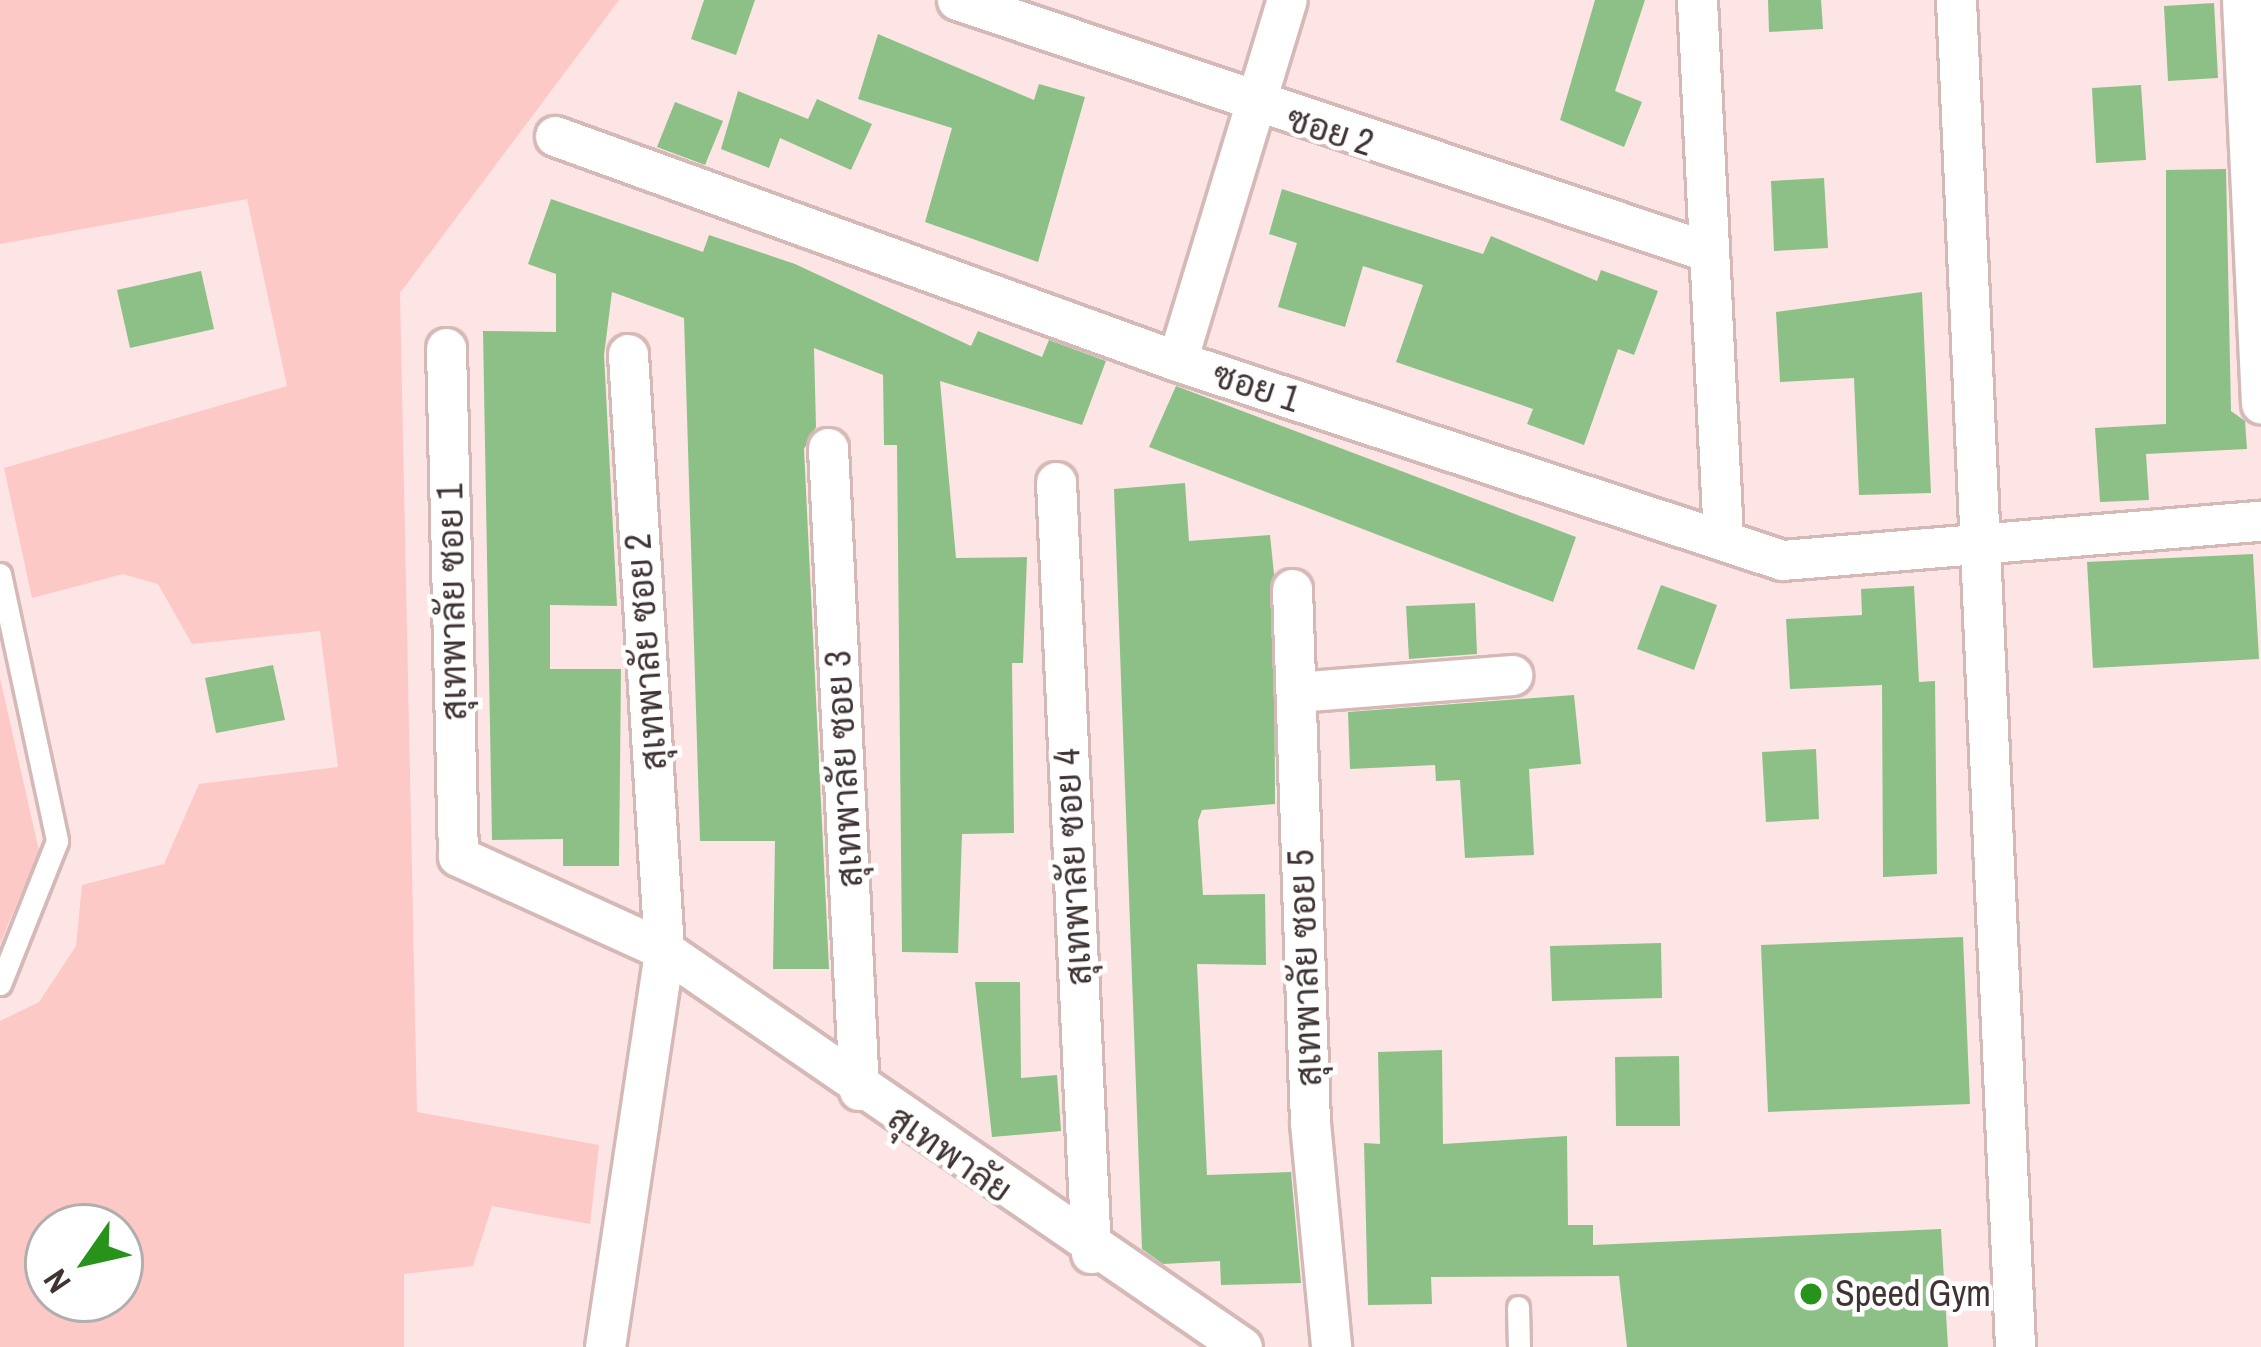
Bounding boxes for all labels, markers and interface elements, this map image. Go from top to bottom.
street label: ซอย 2 [1281,97,1379,165]
street label: ซอย 1 [1207,353,1305,421]
street label: สุเทพาลัย ซอย 1 [428,483,476,721]
street label: สุเทพาลัย ซอย 2 [616,532,676,772]
street label: สุเทพาลัย ซอย 3 [816,649,872,889]
street label: สุเทพาลัย ซอย 4 [1045,747,1101,987]
street label: สุเทพาลัย ซอย 5 [1279,849,1331,1087]
street label: สุเทพาลัย [880,1096,1020,1212]
north arrow [24,1203,144,1323]
text: N [33,1261,80,1302]
place label: Speed Gym [1835,1272,1991,1316]
marker: Speed Gym [1798,1281,1824,1307]

